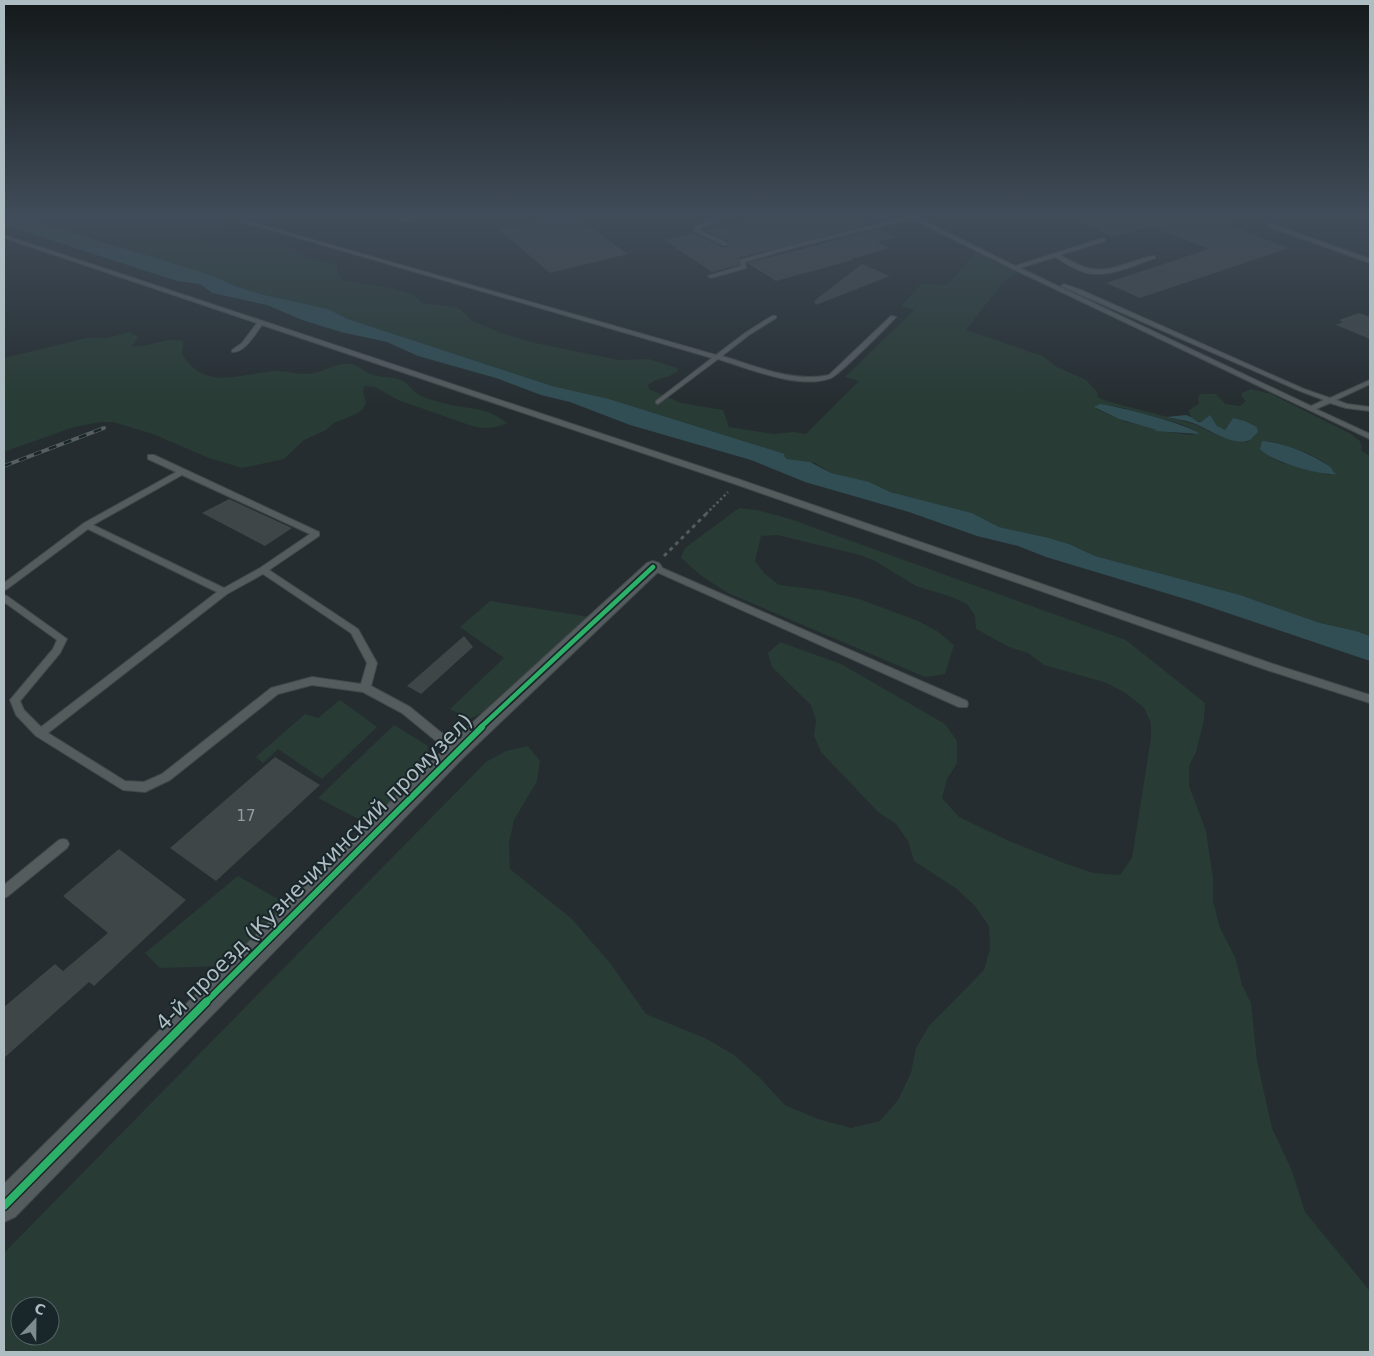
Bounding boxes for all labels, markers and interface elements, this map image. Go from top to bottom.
street label: 4-й проезд (Кузнечихинский промузел) [151,709,477,1035]
house number: 17 [236,807,256,825]
north arrow [10,1296,60,1346]
text: С [32,1300,48,1318]

